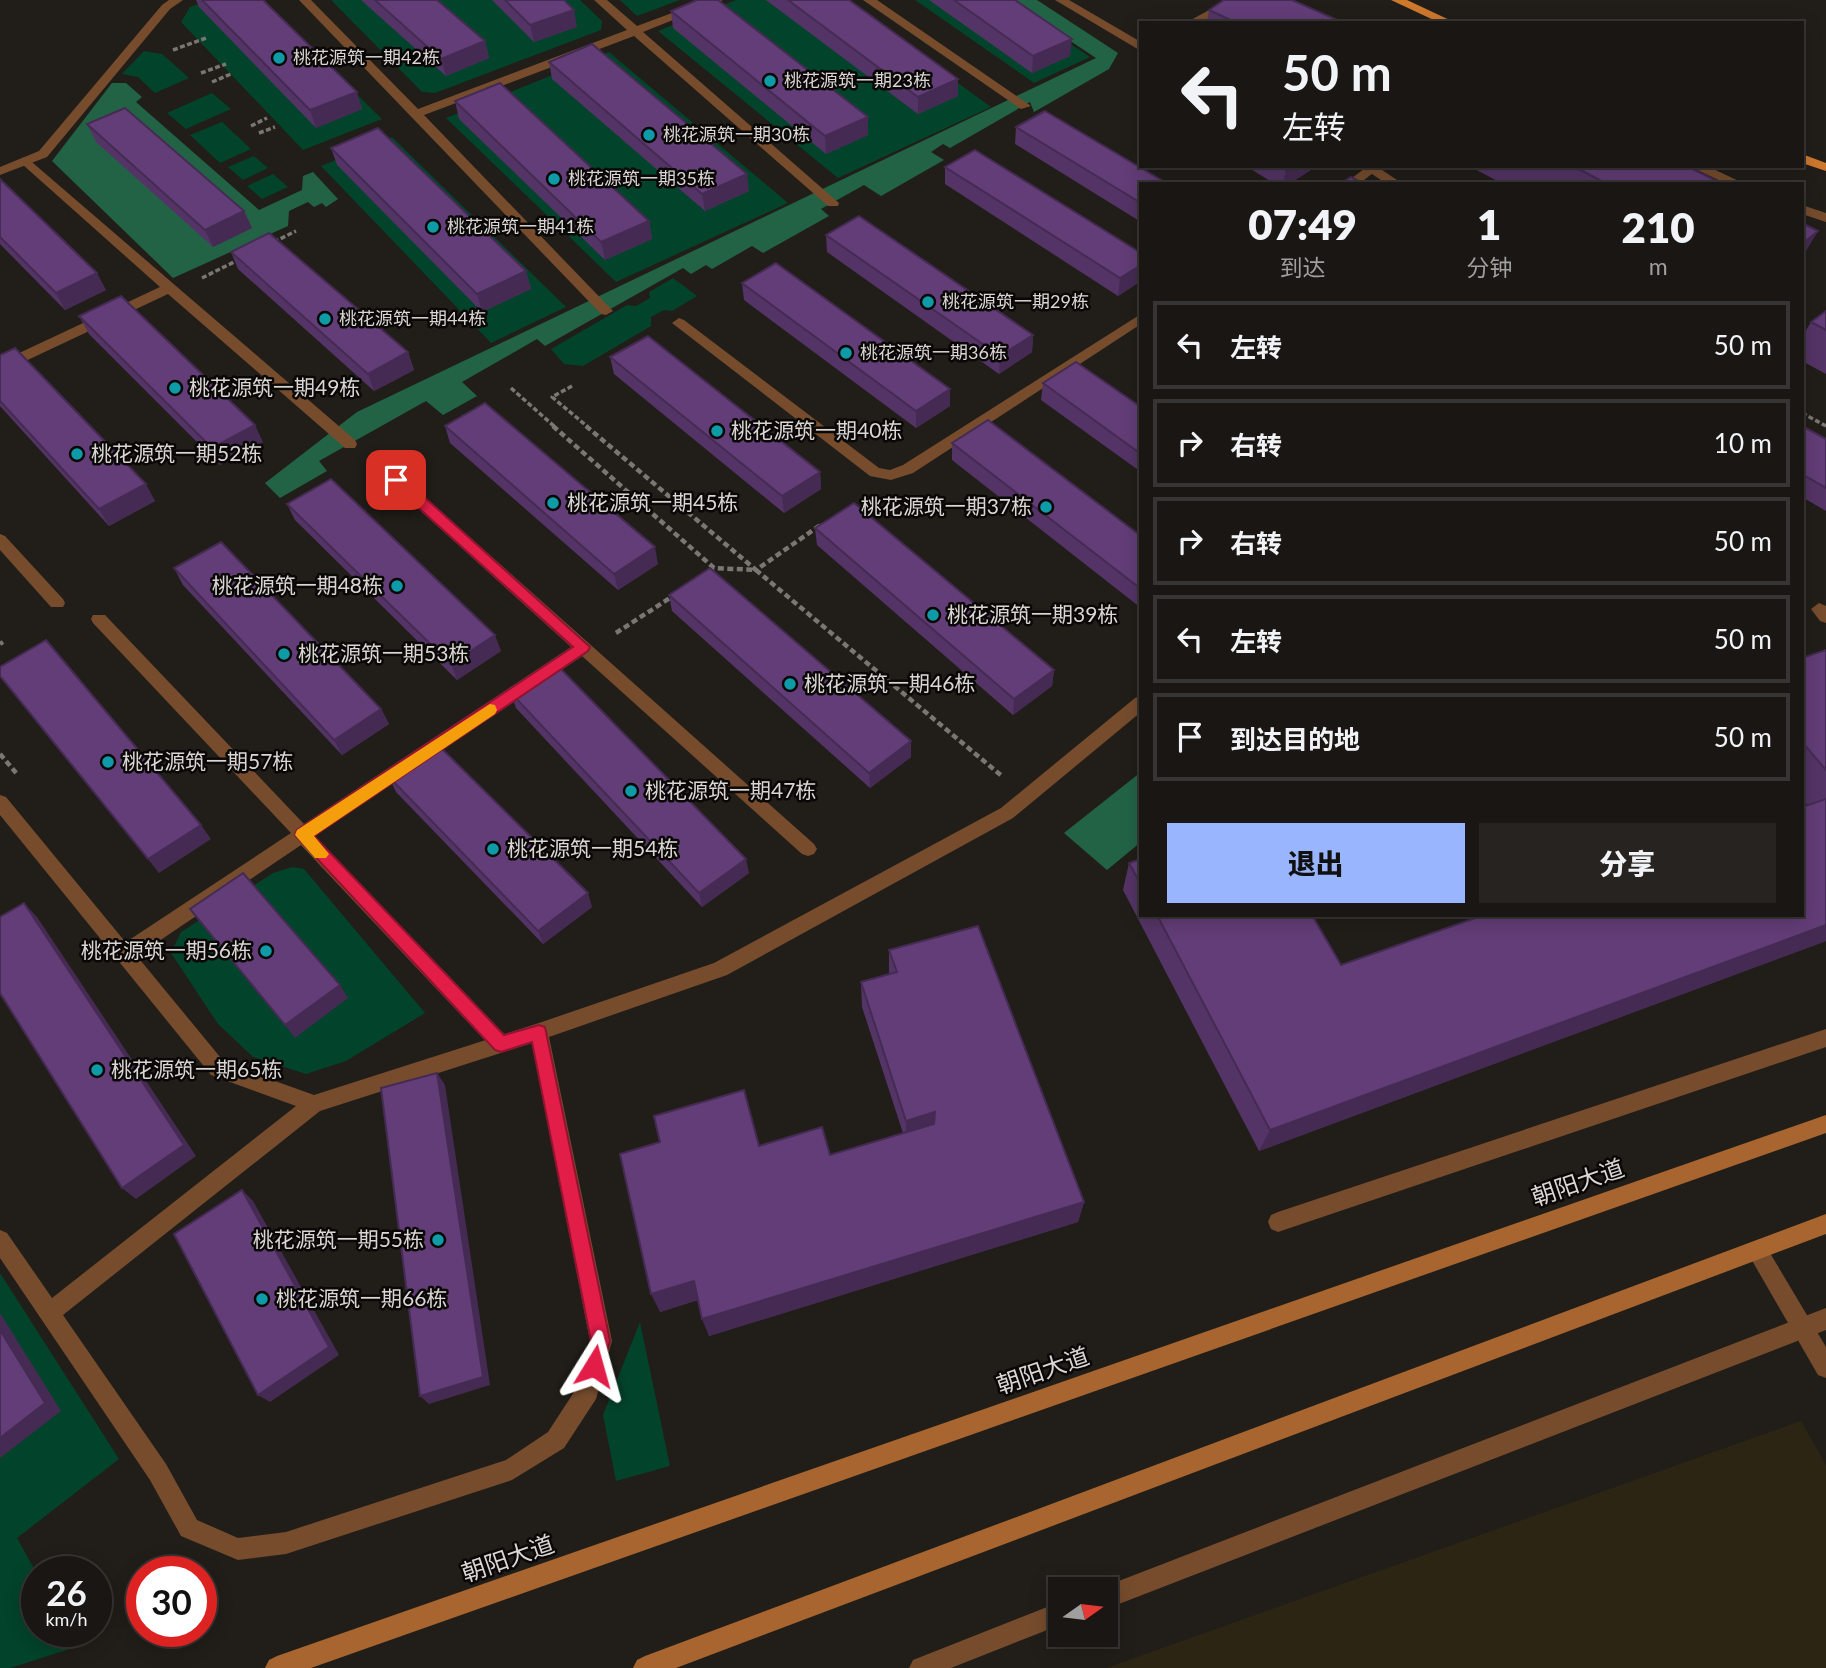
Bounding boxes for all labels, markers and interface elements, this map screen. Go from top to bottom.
text: 50 m [1282,43,1392,101]
place label: 桃花源筑一期42栋 [293,46,440,68]
icon: left [1167,49,1258,140]
marker: 桃花源筑一期42栋 [271,50,287,66]
place label: 桃花源筑一期23栋 [784,69,931,91]
marker: 桃花源筑一期23栋 [762,73,778,89]
text: 左转 [1282,107,1346,146]
place label: 桃花源筑一期30栋 [663,123,810,145]
marker: 桃花源筑一期30栋 [641,127,657,143]
place label: 桃花源筑一期35栋 [568,167,715,189]
marker: 桃花源筑一期35栋 [546,171,562,187]
text: 07:49 [1248,199,1357,249]
text: 1 [1477,199,1501,249]
text: 210 [1622,202,1695,252]
place label: 桃花源筑一期41栋 [447,215,594,237]
marker: 桃花源筑一期41栋 [425,219,441,235]
text: m [1649,252,1668,280]
text: 到达 [1280,253,1326,281]
text: 分钟 [1466,253,1512,281]
place label: 桃花源筑一期29栋 [942,290,1089,312]
marker: 桃花源筑一期29栋 [920,294,936,310]
place label: 桃花源筑一期44栋 [339,307,486,329]
marker: 桃花源筑一期44栋 [317,311,333,327]
icon: left [1171,326,1209,364]
text: 50 m [1714,329,1772,361]
text: 左转 [1230,331,1282,363]
place label: 桃花源筑一期36栋 [860,341,1007,363]
marker: 桃花源筑一期36栋 [838,345,854,361]
place label: 桃花源筑一期49栋 [189,374,360,399]
marker: 桃花源筑一期49栋 [167,380,183,396]
place label: 桃花源筑一期40栋 [731,417,902,442]
marker: 桃花源筑一期40栋 [709,423,725,439]
icon: right [1171,424,1209,462]
text: 10 m [1714,427,1772,459]
text: 右转 [1230,429,1282,461]
place label: 桃花源筑一期52栋 [91,440,262,465]
marker: 桃花源筑一期52栋 [69,446,85,462]
pin [366,450,426,510]
icon: arrive [377,461,415,499]
place label: 桃花源筑一期45栋 [567,489,738,514]
place label: 桃花源筑一期37栋 [861,493,1032,518]
marker: 桃花源筑一期45栋 [545,495,561,511]
marker: 桃花源筑一期37栋 [1038,499,1054,515]
icon: right [1171,522,1209,560]
text: 50 m [1714,525,1772,557]
text: 右转 [1230,527,1282,559]
place label: 桃花源筑一期48栋 [212,572,383,597]
marker: 桃花源筑一期48栋 [389,578,405,594]
place label: 桃花源筑一期39栋 [947,601,1118,626]
marker: 桃花源筑一期39栋 [925,607,941,623]
icon: left [1171,620,1209,658]
text: 50 m [1714,623,1772,655]
text: 左转 [1230,625,1282,657]
place label: 桃花源筑一期53栋 [298,640,469,665]
marker: 桃花源筑一期53栋 [276,646,292,662]
place label: 桃花源筑一期46栋 [804,670,975,695]
marker: 桃花源筑一期46栋 [782,676,798,692]
icon: arrive [1171,718,1209,756]
text: 50 m [1714,721,1772,753]
text: 到达目的地 [1230,723,1360,755]
place label: 桃花源筑一期57栋 [122,748,293,773]
marker: 桃花源筑一期57栋 [100,754,116,770]
place label: 桃花源筑一期47栋 [645,777,816,802]
marker: 桃花源筑一期47栋 [623,783,639,799]
button: 退出 [1167,823,1465,903]
button: 分享 [1479,823,1776,903]
place label: 桃花源筑一期54栋 [507,835,678,860]
marker: 桃花源筑一期54栋 [485,841,501,857]
place label: 桃花源筑一期56栋 [81,937,252,962]
marker: 桃花源筑一期56栋 [258,943,274,959]
place label: 桃花源筑一期65栋 [111,1056,282,1081]
marker: 桃花源筑一期65栋 [89,1062,105,1078]
street label: 朝阳大道 [1527,1152,1628,1211]
place label: 桃花源筑一期55栋 [253,1226,424,1251]
marker: 桃花源筑一期55栋 [430,1232,446,1248]
place label: 桃花源筑一期66栋 [276,1285,447,1310]
marker: 桃花源筑一期66栋 [254,1291,270,1307]
position arrow [557,1329,631,1403]
street label: 朝阳大道 [992,1340,1093,1399]
street label: 朝阳大道 [457,1528,558,1587]
speed limit sign: 30 [126,1556,217,1647]
text: 26 [46,1571,87,1613]
north arrow [1048,1577,1118,1647]
map controls [1048,1577,1118,1647]
text: km/h [45,1608,88,1630]

